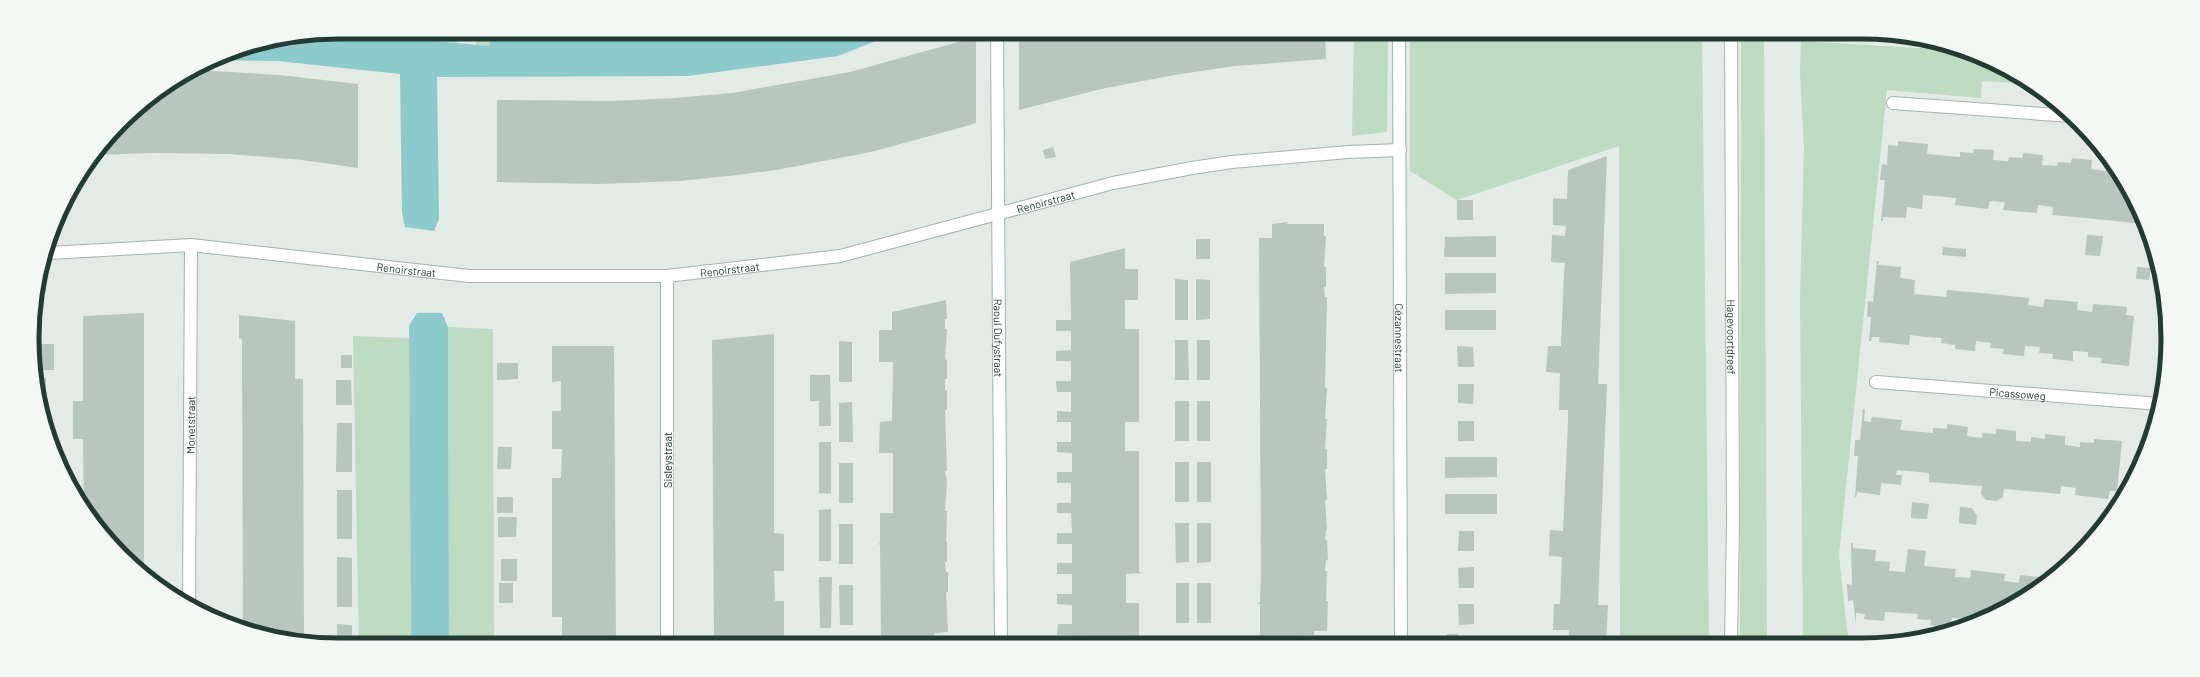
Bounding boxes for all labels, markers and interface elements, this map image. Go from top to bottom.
street label: Renoirstraat [1015,187,1076,215]
street label: Renoirstraat [376,259,437,279]
street label: Renoirstraat [699,259,760,279]
street label: Raoul Dufystraat [992,299,1006,377]
street label: Hagevoortdreef [1726,299,1739,375]
street label: Cézannestraat [1393,303,1407,373]
street label: Picassoweg [1989,384,2046,402]
street label: Monetstraat [183,396,197,454]
street label: Sisleystraat [661,432,674,488]

